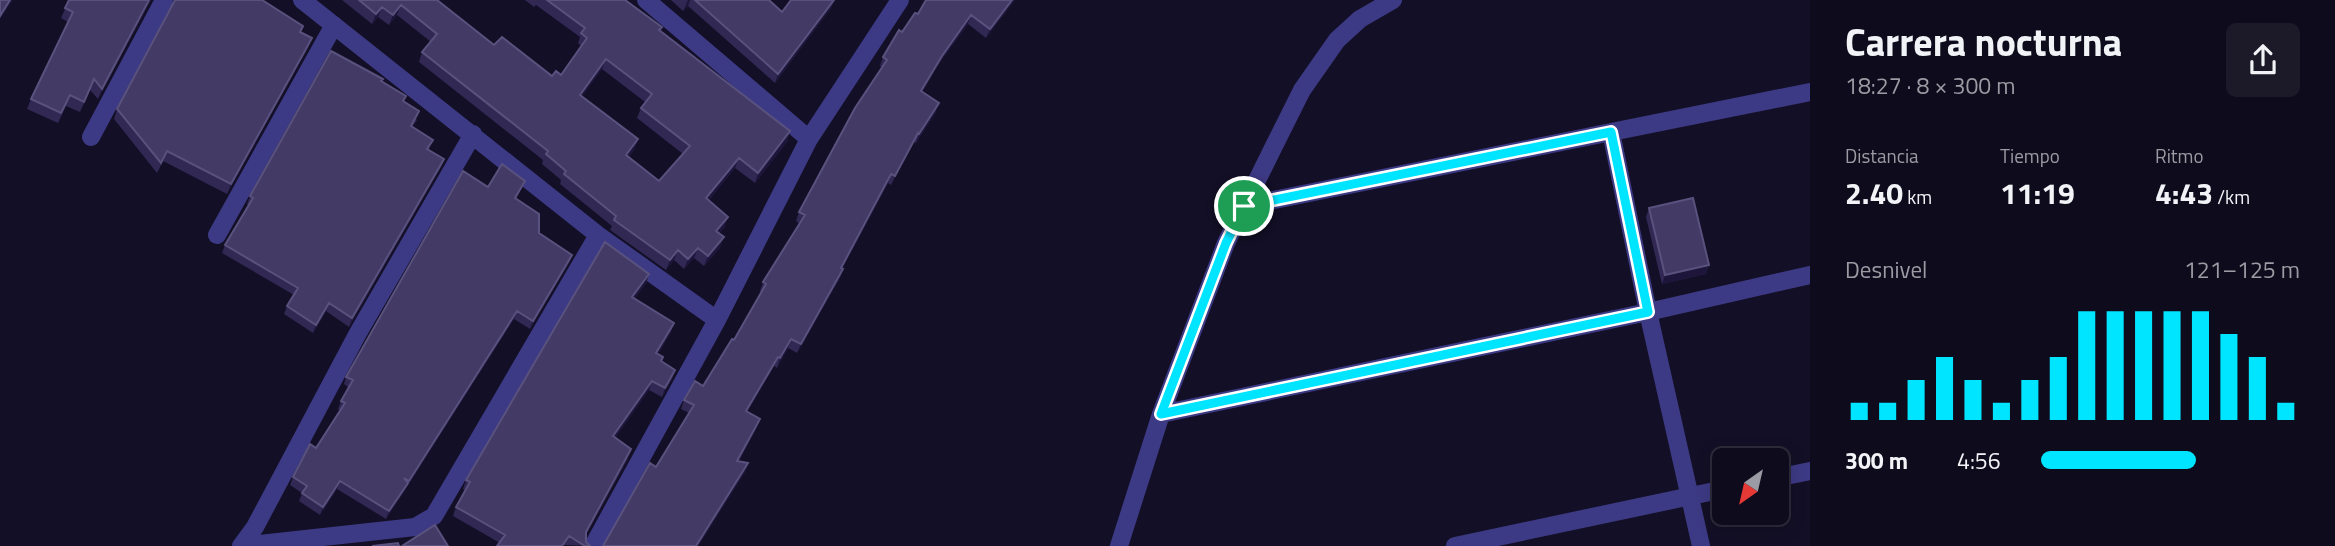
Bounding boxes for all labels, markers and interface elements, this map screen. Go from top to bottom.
text: Carrera nocturna [1845,13,2122,71]
button: share [2226,23,2300,97]
text: 18:27 · 8 × 300 m [1845,68,2015,103]
text: Distancia [1845,141,1919,170]
text: Tiempo [2000,141,2060,170]
text: Ritmo [2155,141,2203,170]
text: 2.40 [1845,170,1903,216]
text: 11:19 [2000,170,2075,216]
text: 4:43 [2155,170,2213,216]
pin [1214,176,1274,236]
text: km [1903,182,1932,211]
text: /km [2213,182,2250,211]
icon: arrive [1225,187,1263,225]
text: Desnivel [1845,252,1927,287]
text: 121–125 m [2184,252,2300,287]
text: 300 m [1845,443,1908,478]
text: 4:56 [1957,443,2001,478]
north arrow [1712,448,1788,525]
map controls [1712,448,1789,525]

